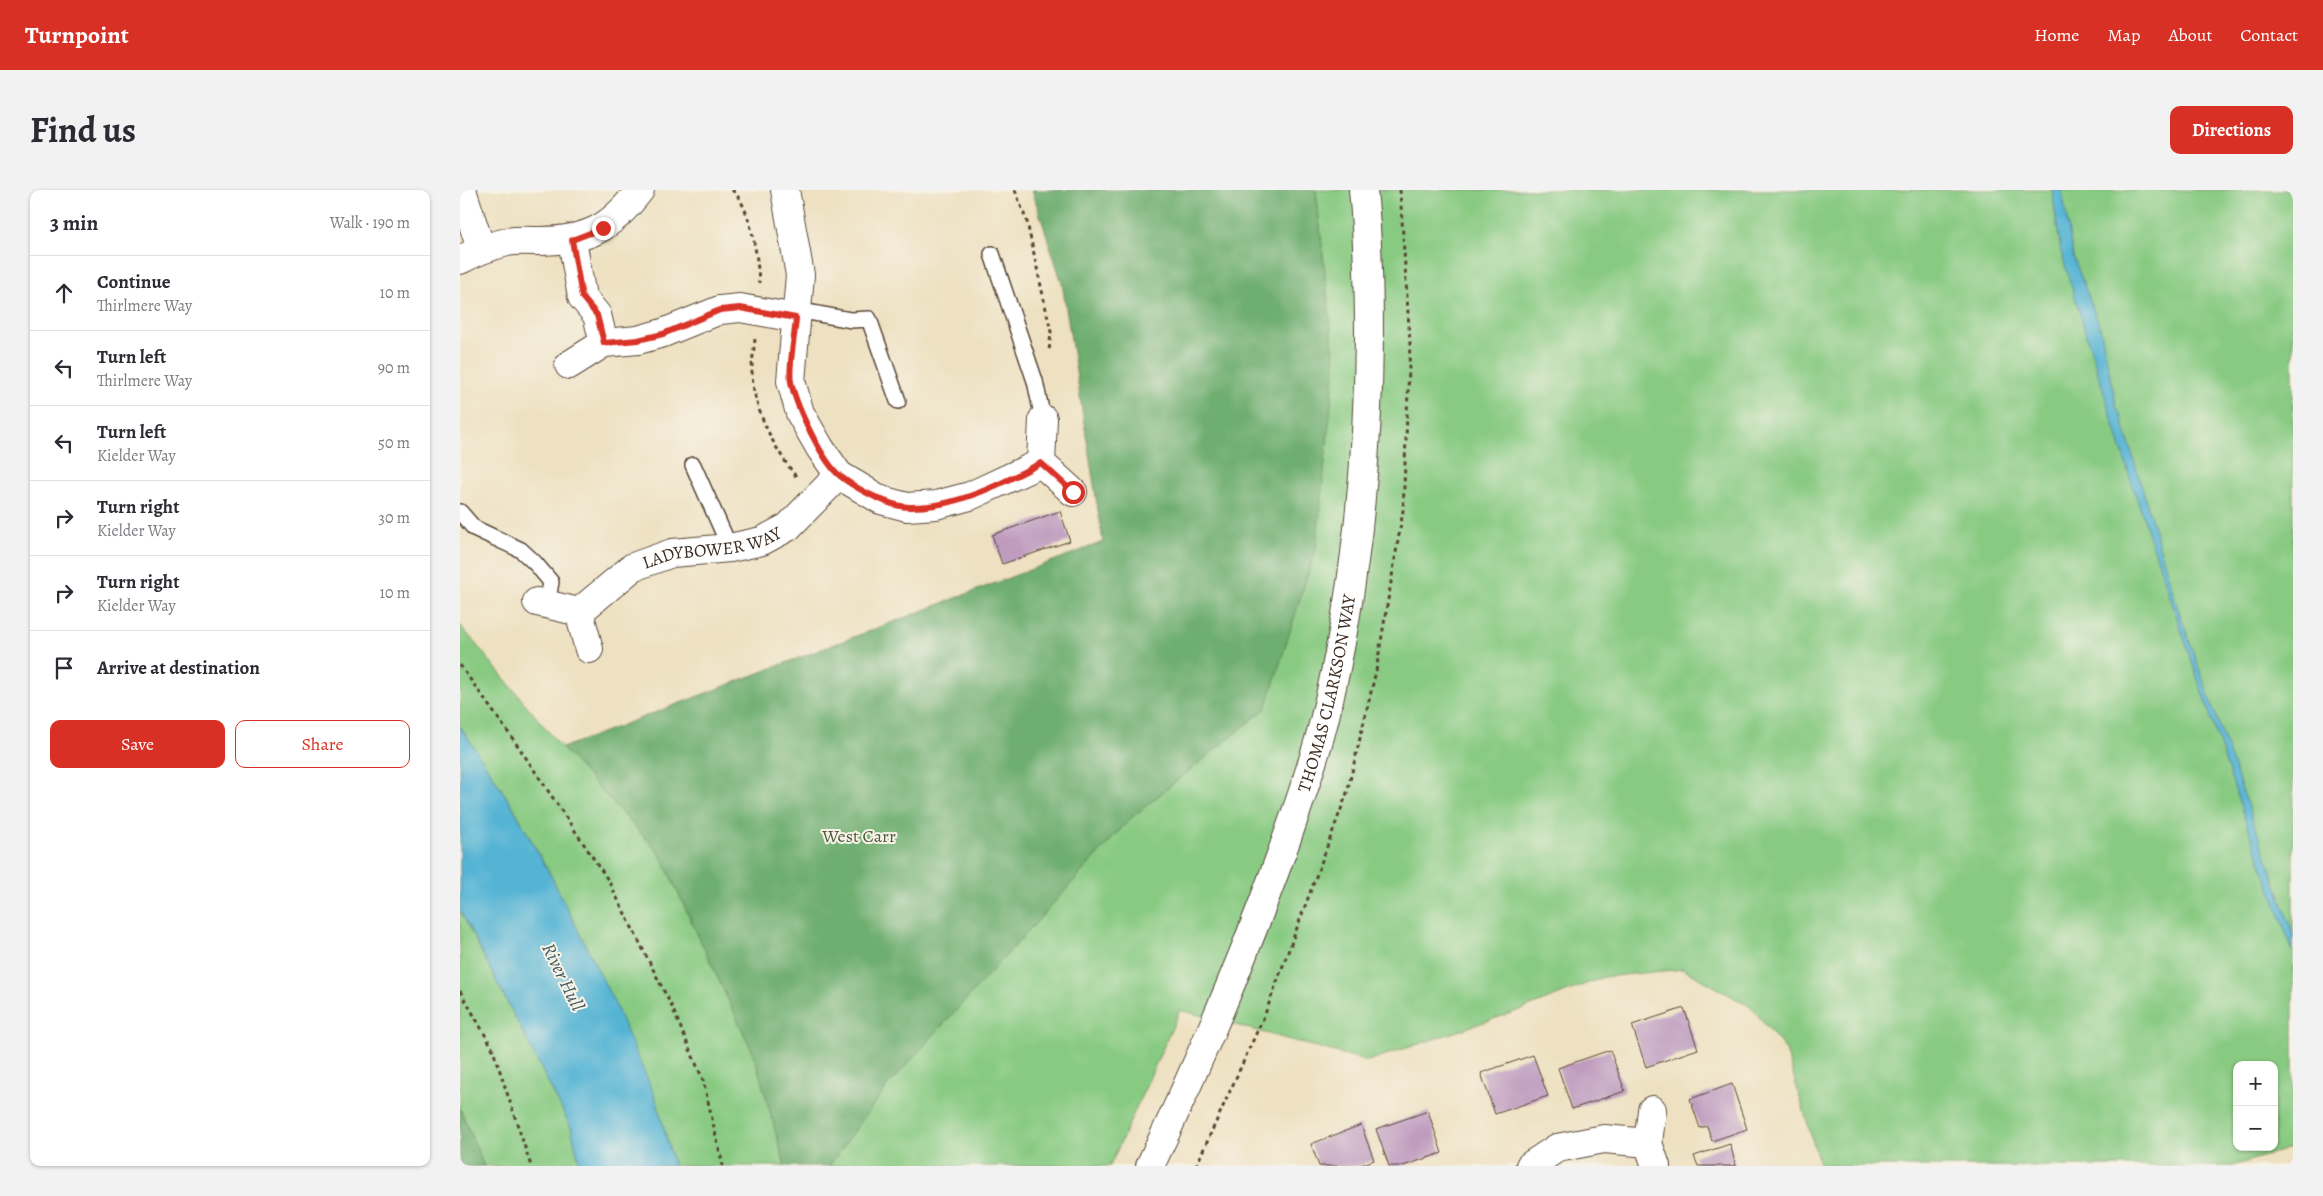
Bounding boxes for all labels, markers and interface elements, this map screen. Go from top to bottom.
text: Turnpoint [25,19,129,51]
text: Home [2034,23,2079,47]
text: Map [2107,23,2140,47]
text: About [2168,23,2212,47]
text: Contact [2240,23,2298,47]
text: Find us [30,106,136,154]
button: Directions [2170,106,2293,154]
text: 3 min [50,209,98,237]
text: Walk · 190 m [330,212,410,234]
route end [592,217,615,240]
text: Continue [97,269,171,295]
icon: ahead [50,279,78,307]
text: 10 m [380,282,410,304]
text: Thirlmere Way [97,295,192,317]
text: Turn left [97,344,166,370]
icon: left [50,354,78,382]
text: 90 m [378,357,410,379]
text: Thirlmere Way [97,370,192,392]
text: Turn left [97,419,166,445]
icon: left [50,429,78,457]
text: 50 m [378,432,410,454]
text: Kielder Way [97,445,176,467]
route start [1062,481,1085,504]
text: Turn right [97,494,179,520]
icon: right [50,504,78,532]
text: 30 m [378,507,410,529]
text: Kielder Way [97,520,176,542]
street label: LADYBOWER WAY [639,520,787,575]
text: Turn right [97,569,179,595]
icon: right [50,579,78,607]
text: 10 m [380,582,410,604]
street label: THOMAS CLARKSON WAY [1292,591,1361,795]
text: Kielder Way [97,595,176,617]
icon: arrive [50,654,78,682]
text: Arrive at destination [97,655,260,681]
button: Save [50,720,225,768]
button: Share [235,720,410,768]
park label: West Carr [821,824,896,848]
water label: River Hull [535,939,591,1015]
map controls [2233,1061,2278,1151]
button: + [2233,1061,2278,1106]
button: − [2233,1106,2278,1151]

